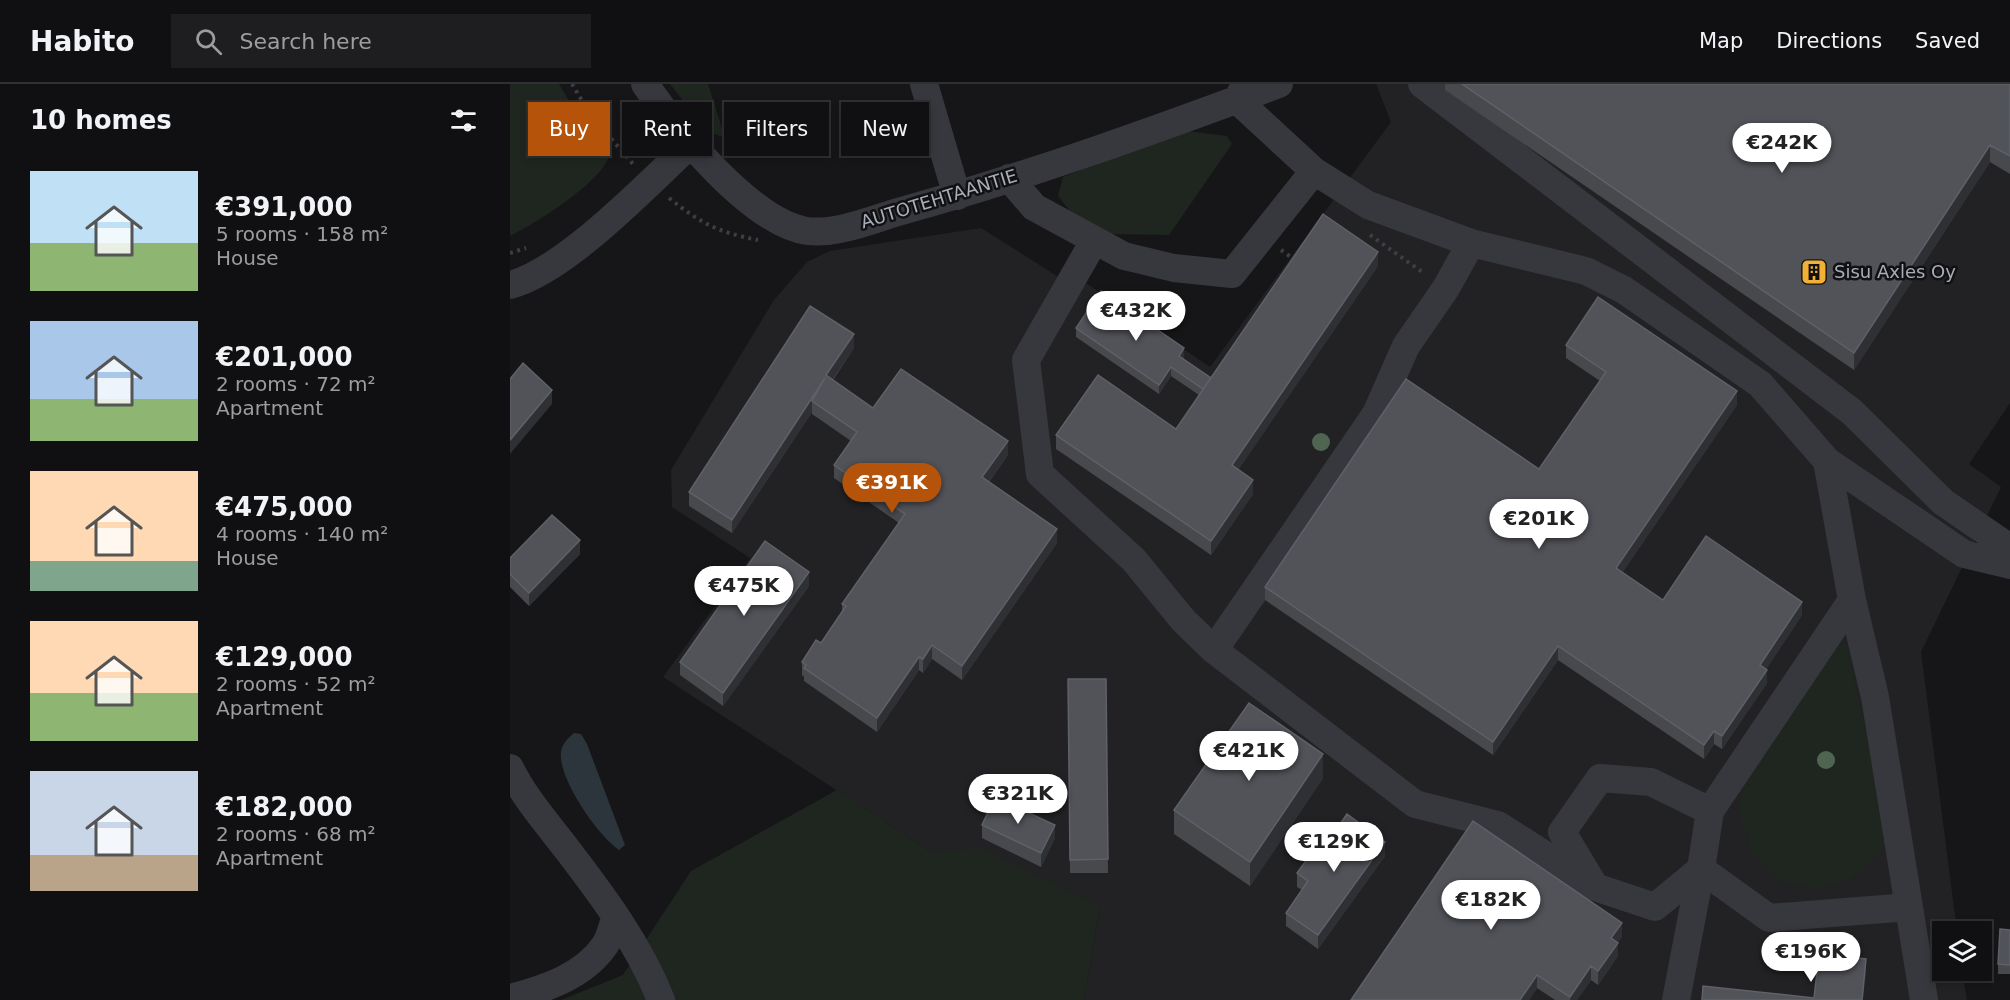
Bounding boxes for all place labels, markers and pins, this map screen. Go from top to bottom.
pin: €242K [1740,123,1824,174]
building icon: Sisu Axles Oy [1799,257,1829,287]
place label: Sisu Axles Oy [1834,261,1956,282]
pin: €432K [1094,291,1178,342]
pin: €391K [850,463,934,514]
pin: €201K [1497,499,1581,550]
pin: €475K [702,566,786,617]
pin: €421K [1207,731,1291,782]
pin: €321K [976,774,1060,825]
pin: €129K [1292,822,1376,873]
pin: €182K [1449,880,1533,931]
pin: €196K [1769,932,1853,983]

